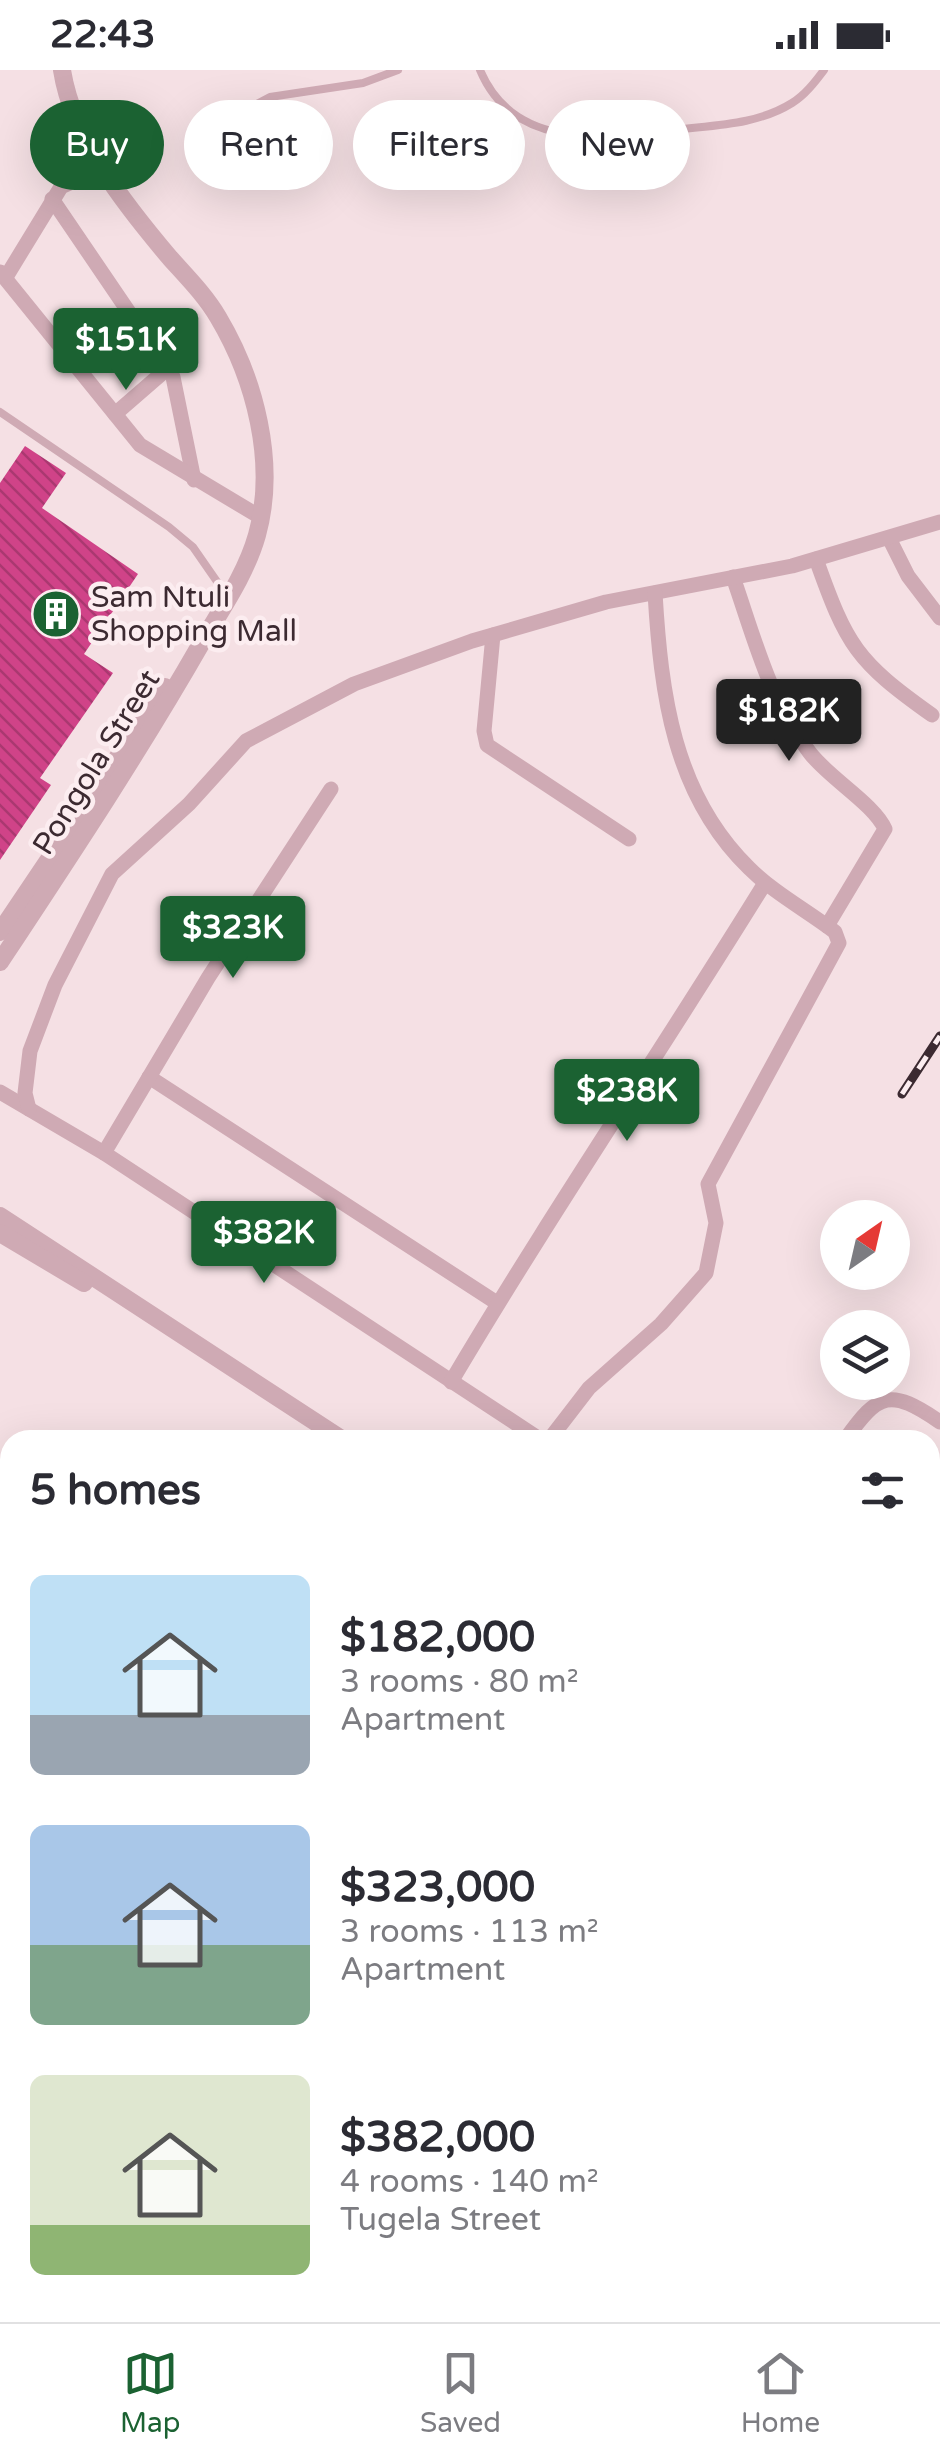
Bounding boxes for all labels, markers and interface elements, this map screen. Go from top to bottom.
text: 22:43 [50,12,155,58]
chip: Buy [30,100,164,190]
chip: Rent [184,100,333,190]
chip: Filters [353,100,525,190]
chip: New [545,100,690,190]
pin: $151K [56,308,196,393]
text: $151K [75,321,177,359]
place label: Sam Ntuli Shopping Mall [91,579,297,650]
building icon: Sam Ntuli Shopping Mall [30,588,82,640]
street label: Pongola Street [25,663,168,862]
pin: $182K [719,679,859,764]
text: $182K [738,692,840,730]
pin: $323K [163,896,303,981]
text: $323K [182,909,284,947]
pin: $238K [557,1059,697,1144]
text: $238K [576,1072,678,1110]
north arrow [820,1200,910,1290]
map controls [820,1200,910,1400]
pin: $382K [194,1201,334,1286]
text: $382K [213,1214,315,1252]
button: layers [820,1310,910,1400]
icon: filters [855,1463,910,1518]
text: 5 homes [30,1465,201,1516]
text: $182,000 [340,1612,535,1663]
icon: home [110,1615,230,1735]
text: 3 rooms · 80 m² [340,1663,579,1701]
text: Apartment [340,1701,505,1739]
text: $323,000 [340,1862,535,1913]
icon: home [110,1865,230,1985]
text: 3 rooms · 113 m² [340,1913,599,1951]
text: Apartment [340,1951,505,1989]
text: $382,000 [340,2112,535,2163]
icon: home [110,2115,230,2235]
text: 4 rooms · 140 m² [340,2163,599,2201]
text: Tugela Street [340,2201,541,2239]
tab: Map [120,2346,180,2440]
tab: Saved [420,2346,501,2440]
tab: Home [741,2346,820,2440]

